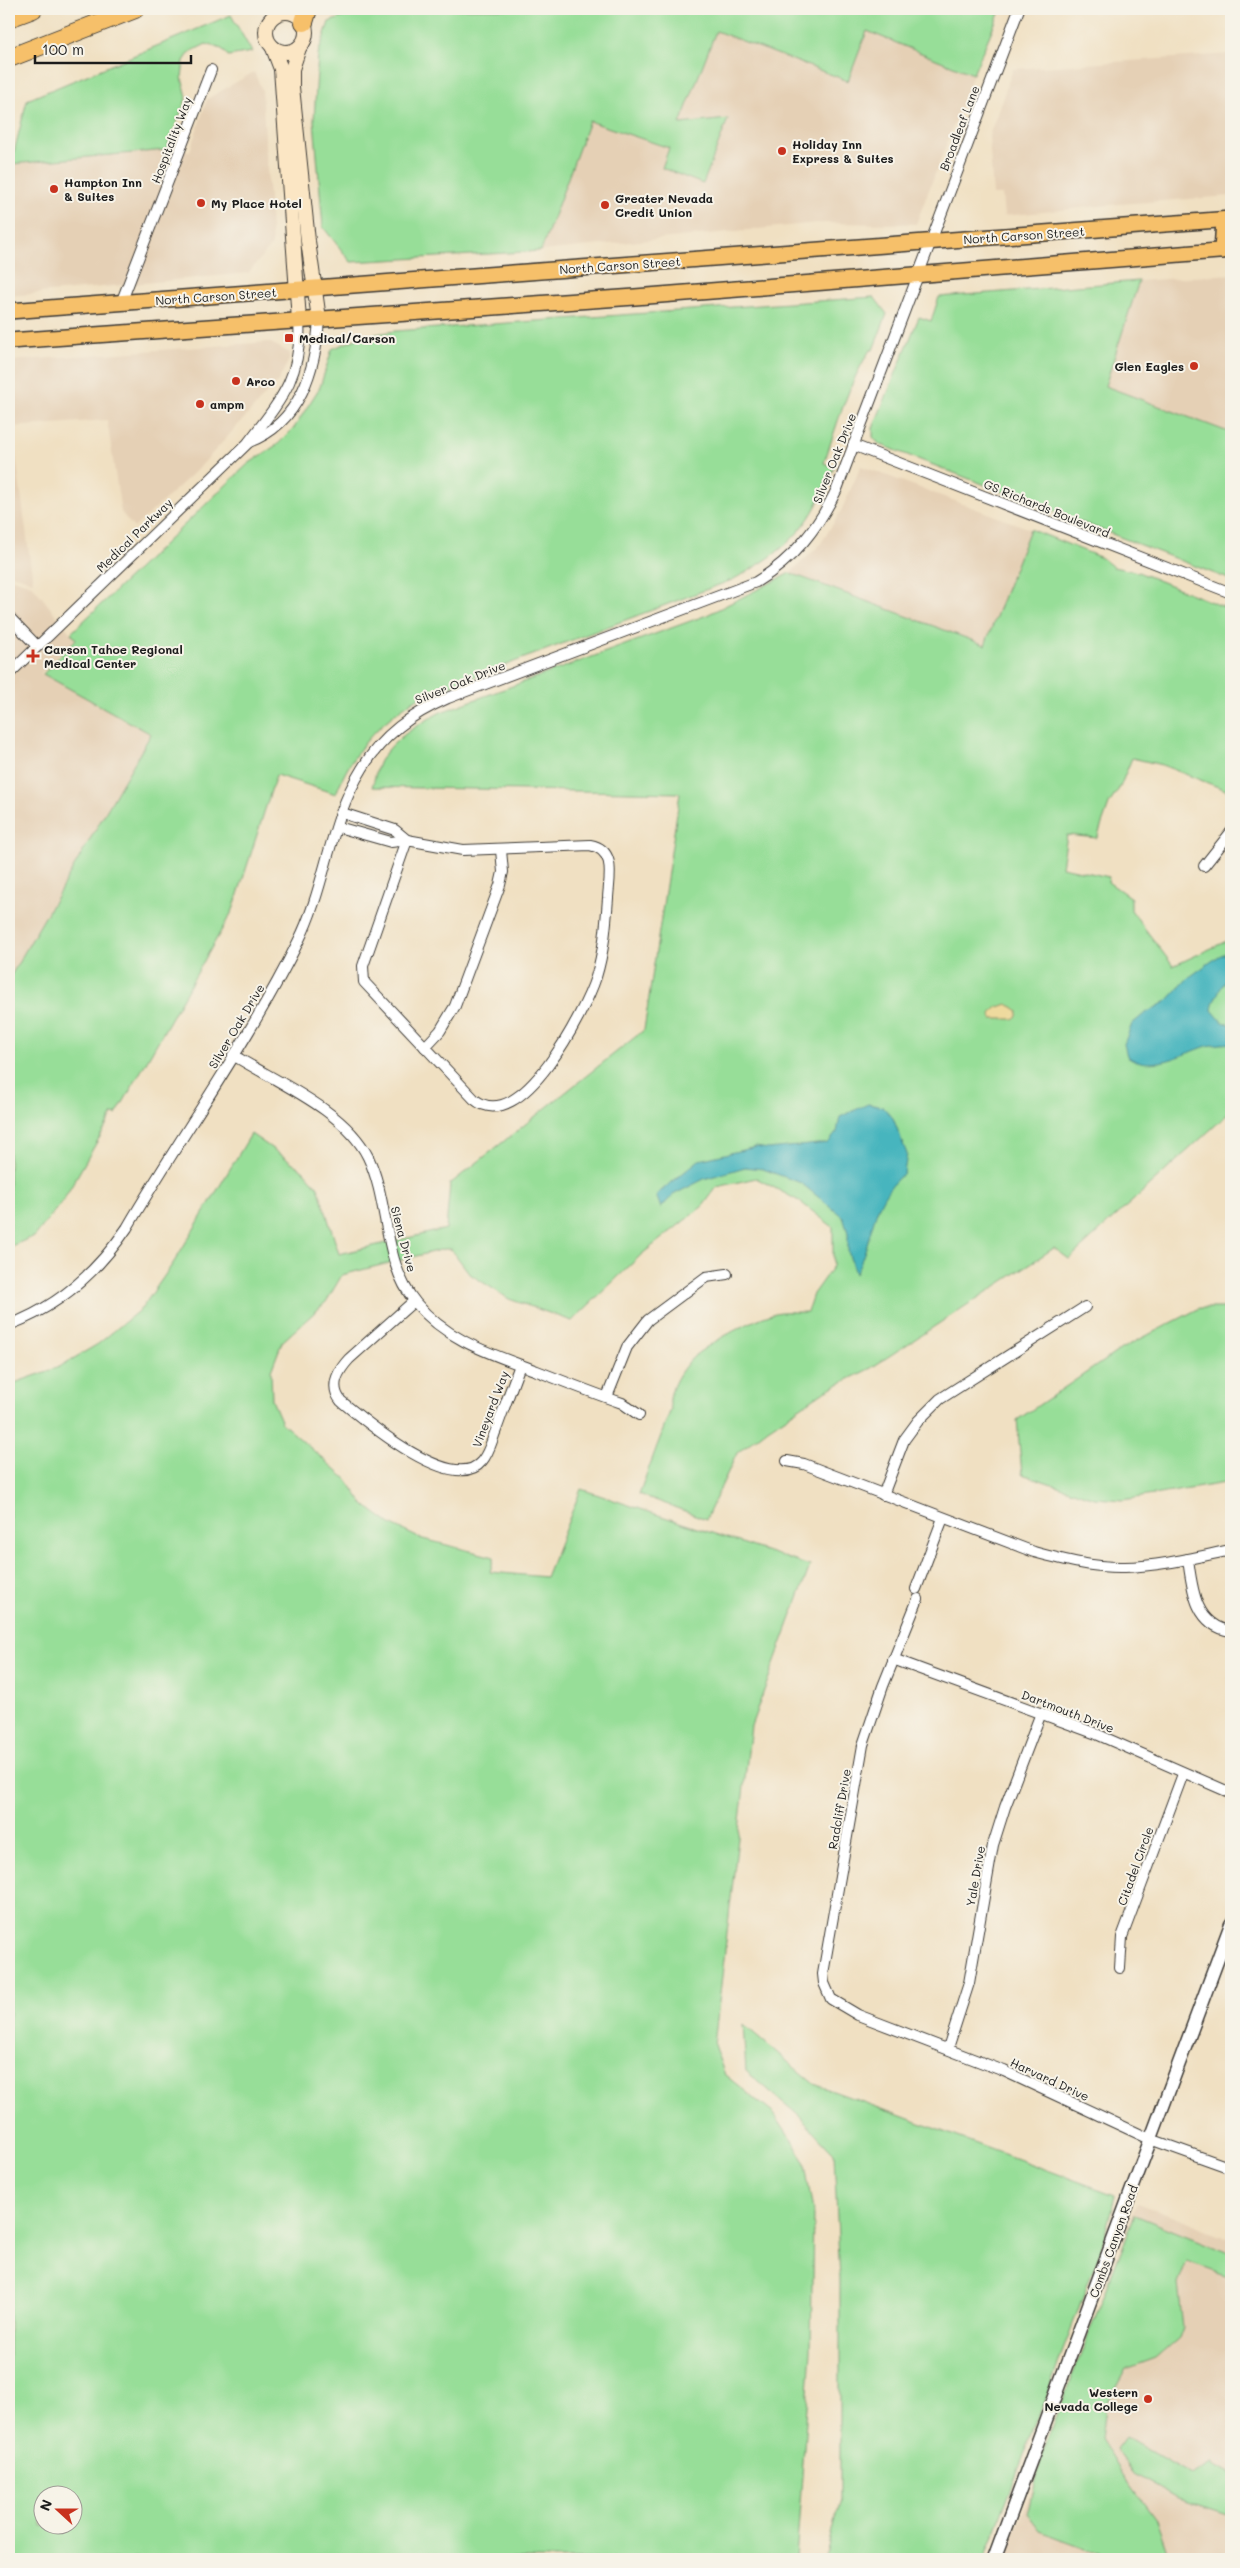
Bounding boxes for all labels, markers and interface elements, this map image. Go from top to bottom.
scale bar [35,32,191,64]
text: 100 m [42,39,84,59]
street label: Broadleaf Lane [935,83,983,173]
street label: Hospitality Way [147,94,195,186]
place label: Holiday Inn Express & Suites [792,136,894,166]
marker: Holiday Inn Express & Suites [776,145,788,157]
place label: Hampton Inn & Suites [64,174,142,204]
marker: Hampton Inn & Suites [48,183,60,195]
place label: Greater Nevada Credit Union [615,190,713,220]
place label: My Place Hotel [211,195,302,211]
marker: My Place Hotel [195,197,207,209]
marker: Greater Nevada Credit Union [599,199,611,211]
street label: North Carson Street [963,223,1085,247]
street label: North Carson Street [559,253,681,277]
street label: North Carson Street [155,284,277,308]
place label: Medical/Carson [299,330,395,346]
marker: Medical/Carson [283,332,295,344]
place label: Glen Eagles [1115,358,1184,374]
marker: Glen Eagles [1188,360,1200,372]
place label: Arco [246,373,275,389]
marker: Arco [230,375,242,387]
place label: ampm [210,396,244,412]
marker: ampm [194,398,206,410]
street label: Silver Oak Drive [809,410,859,506]
street label: GS Richards Boulevard [982,475,1113,541]
street label: Medical Parkway [93,495,175,575]
place label: Carson Tahoe Regional Medical Center [44,641,183,671]
marker: Carson Tahoe Regional Medical Center [26,649,40,663]
street label: Silver Oak Drive [412,657,508,707]
street label: Silver Oak Drive [204,981,268,1071]
street label: Siena Drive [388,1204,420,1274]
street label: Vineyard Way [468,1368,512,1450]
street label: Dartmouth Drive [1019,1686,1117,1736]
street label: Radcliff Drive [824,1768,854,1850]
street label: Citadel Circle [1113,1824,1157,1908]
street label: Yale Drive [962,1844,988,1908]
street label: Harvard Drive [1008,2054,1092,2104]
street label: Combs Canyon Road [1085,2182,1141,2300]
place label: Western Nevada College [1044,2384,1138,2414]
marker: Western Nevada College [1142,2393,1154,2405]
north arrow [32,2486,82,2536]
text: N [35,2497,56,2514]

